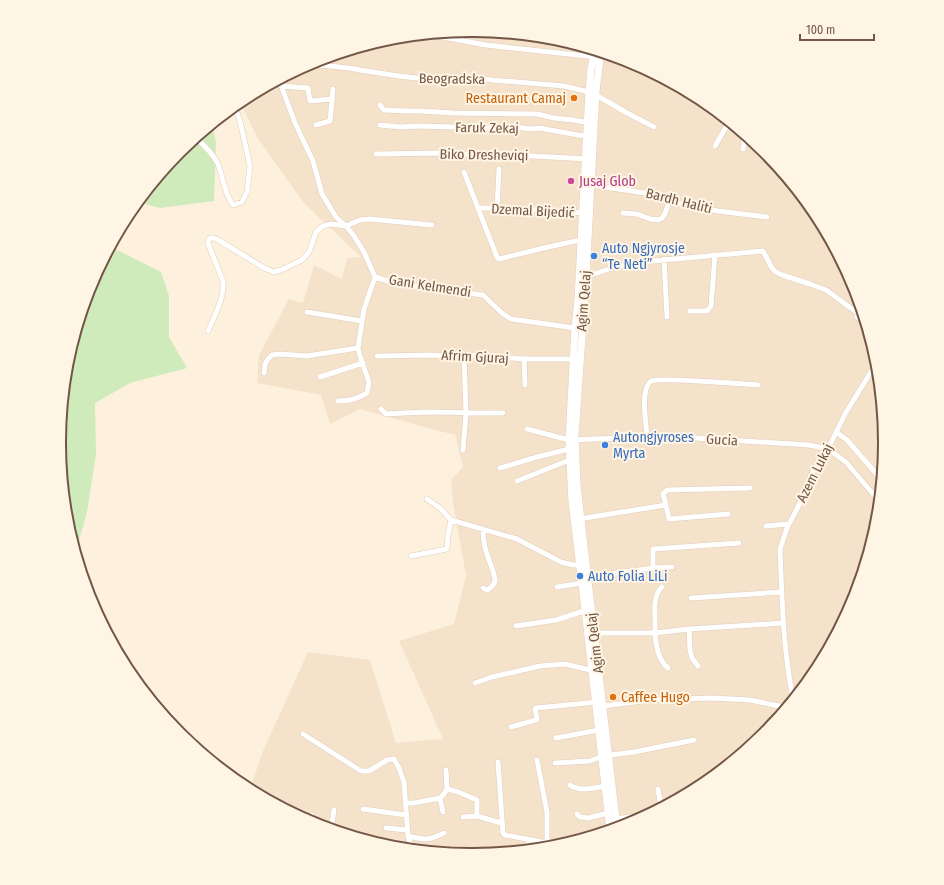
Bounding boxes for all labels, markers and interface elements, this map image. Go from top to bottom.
scale bar [800,16,874,42]
text: 100 m [806,23,835,37]
street label: Beogradska [419,70,486,88]
place label: Restaurant Camaj [466,90,566,107]
marker: Restaurant Camaj [569,93,579,103]
street label: Faruk Zekaj [455,119,519,137]
street label: Biko Dresheviqi [439,146,529,164]
place label: Jusaj Glob [579,173,636,190]
marker: Jusaj Glob [566,176,576,186]
street label: Bardh Haliti [644,185,714,217]
street label: Dzemal Bijedić [491,200,575,222]
place label: Auto Ngjyrosje “Te Neti” [602,240,685,273]
marker: Auto Ngjyrosje “Te Neti” [589,251,599,261]
street label: Agim Qelaj [573,270,595,332]
street label: Gani Kelmendi [388,271,472,301]
street label: Afrim Gjuraj [441,347,509,367]
place label: Autongjyroses Myrta [613,429,694,462]
street label: Gucia [706,430,739,450]
marker: Autongjyroses Myrta [600,440,610,450]
street label: Azem Lukaj [793,441,837,505]
place label: Auto Folia LiLi [588,568,668,585]
marker: Auto Folia LiLi [575,571,585,581]
street label: Agim Qelaj [583,612,607,674]
place label: Caffee Hugo [621,689,690,706]
marker: Caffee Hugo [608,692,618,702]

